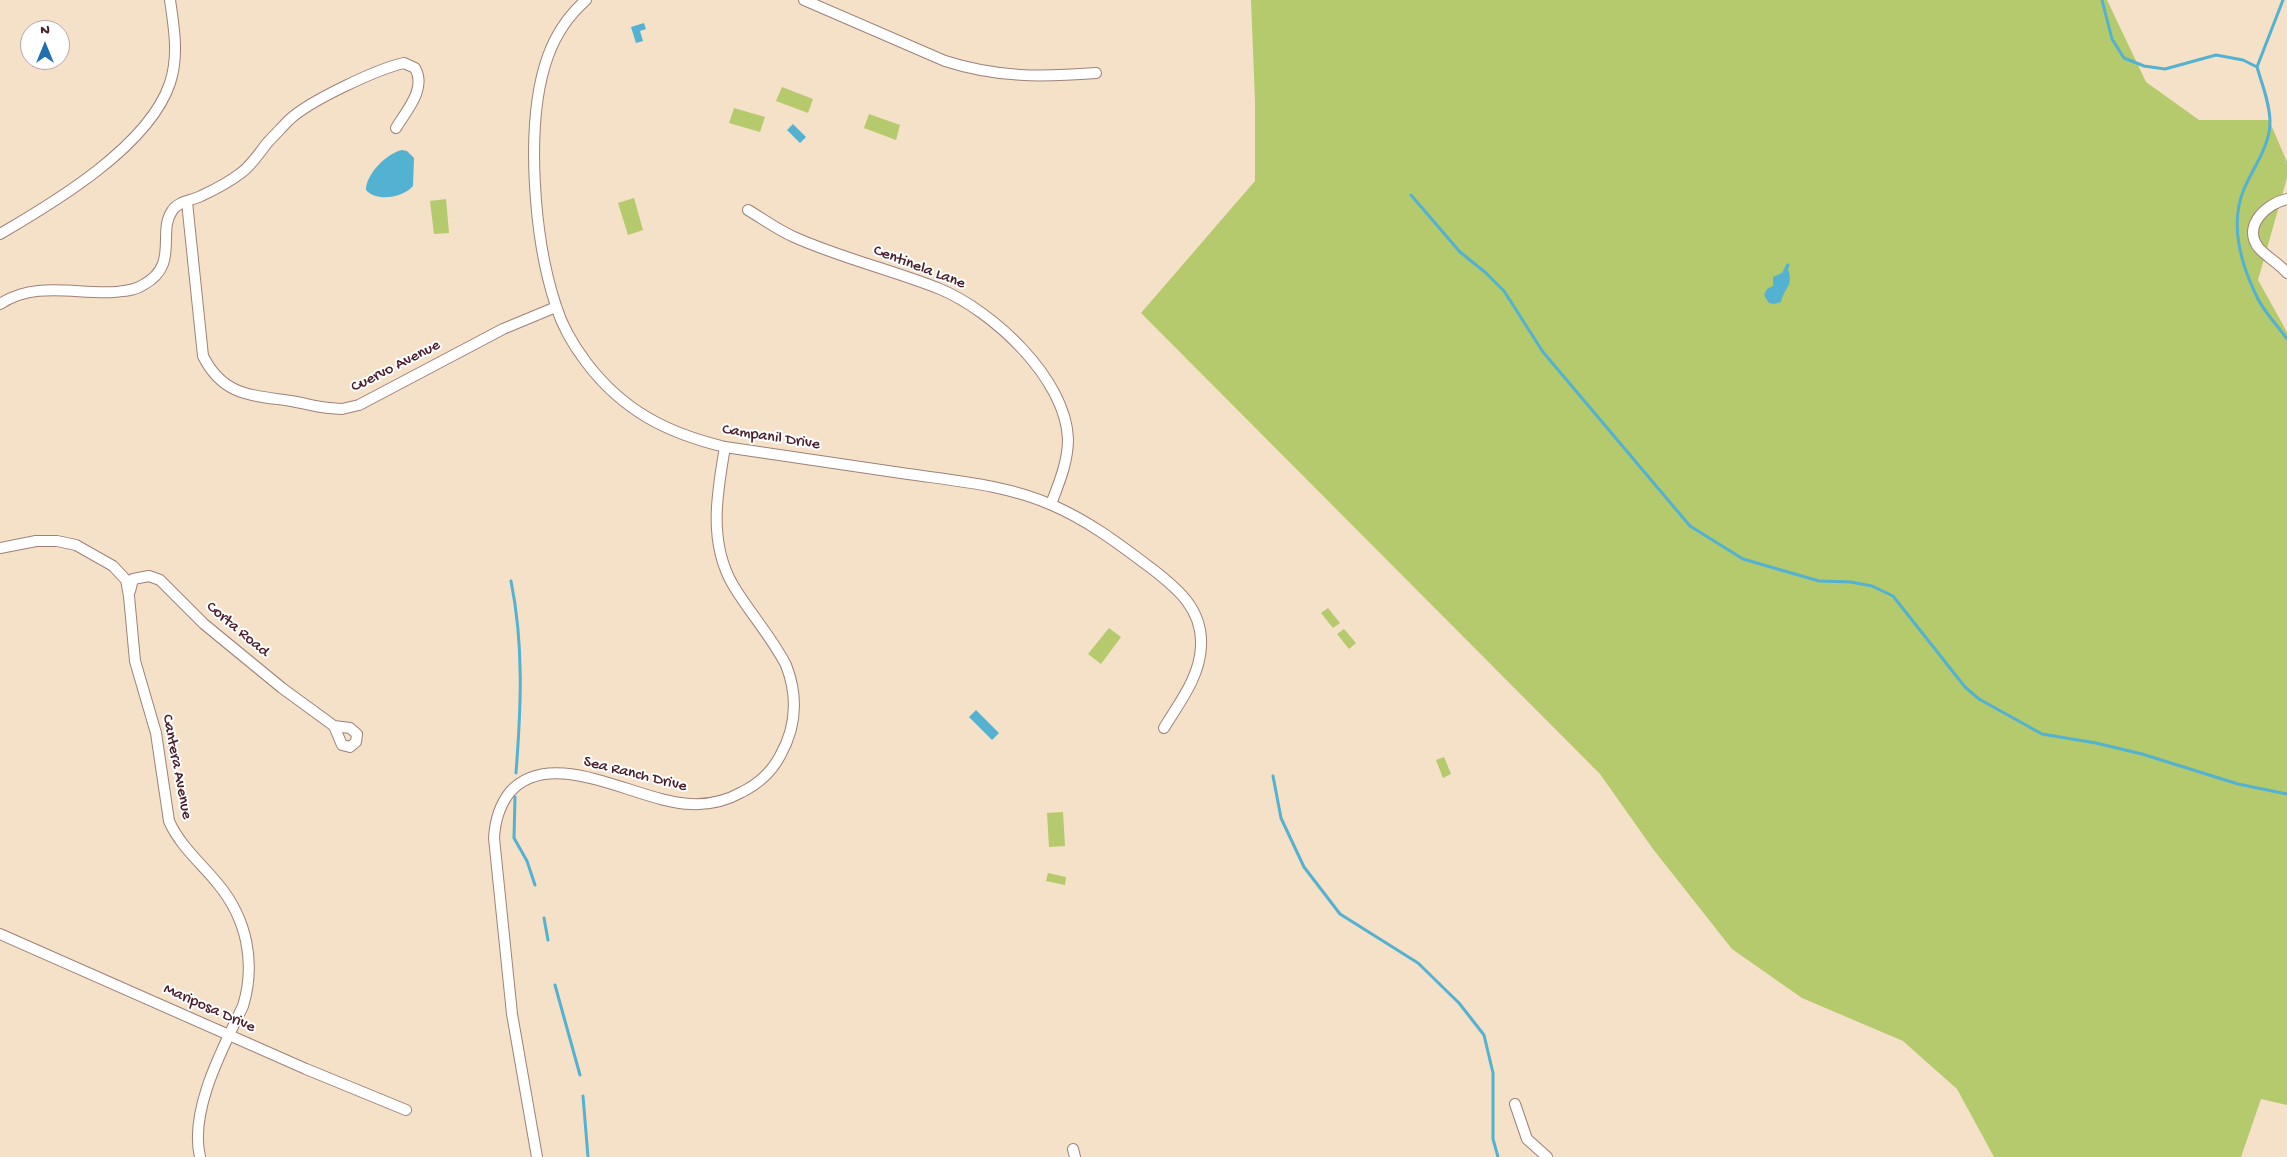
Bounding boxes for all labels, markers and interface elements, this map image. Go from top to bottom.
north arrow [20,20,70,70]
text: N [40,22,50,39]
street label: Centinela Lane [870,242,968,294]
street label: Cuervo Avenue [348,336,444,398]
street label: Campanil Drive [721,421,821,455]
street label: Corta Road [201,598,273,662]
street label: Cantera Avenue [156,713,196,821]
street label: Sea Ranch Drive [581,753,689,797]
street label: Mariposa Drive [160,980,258,1038]

